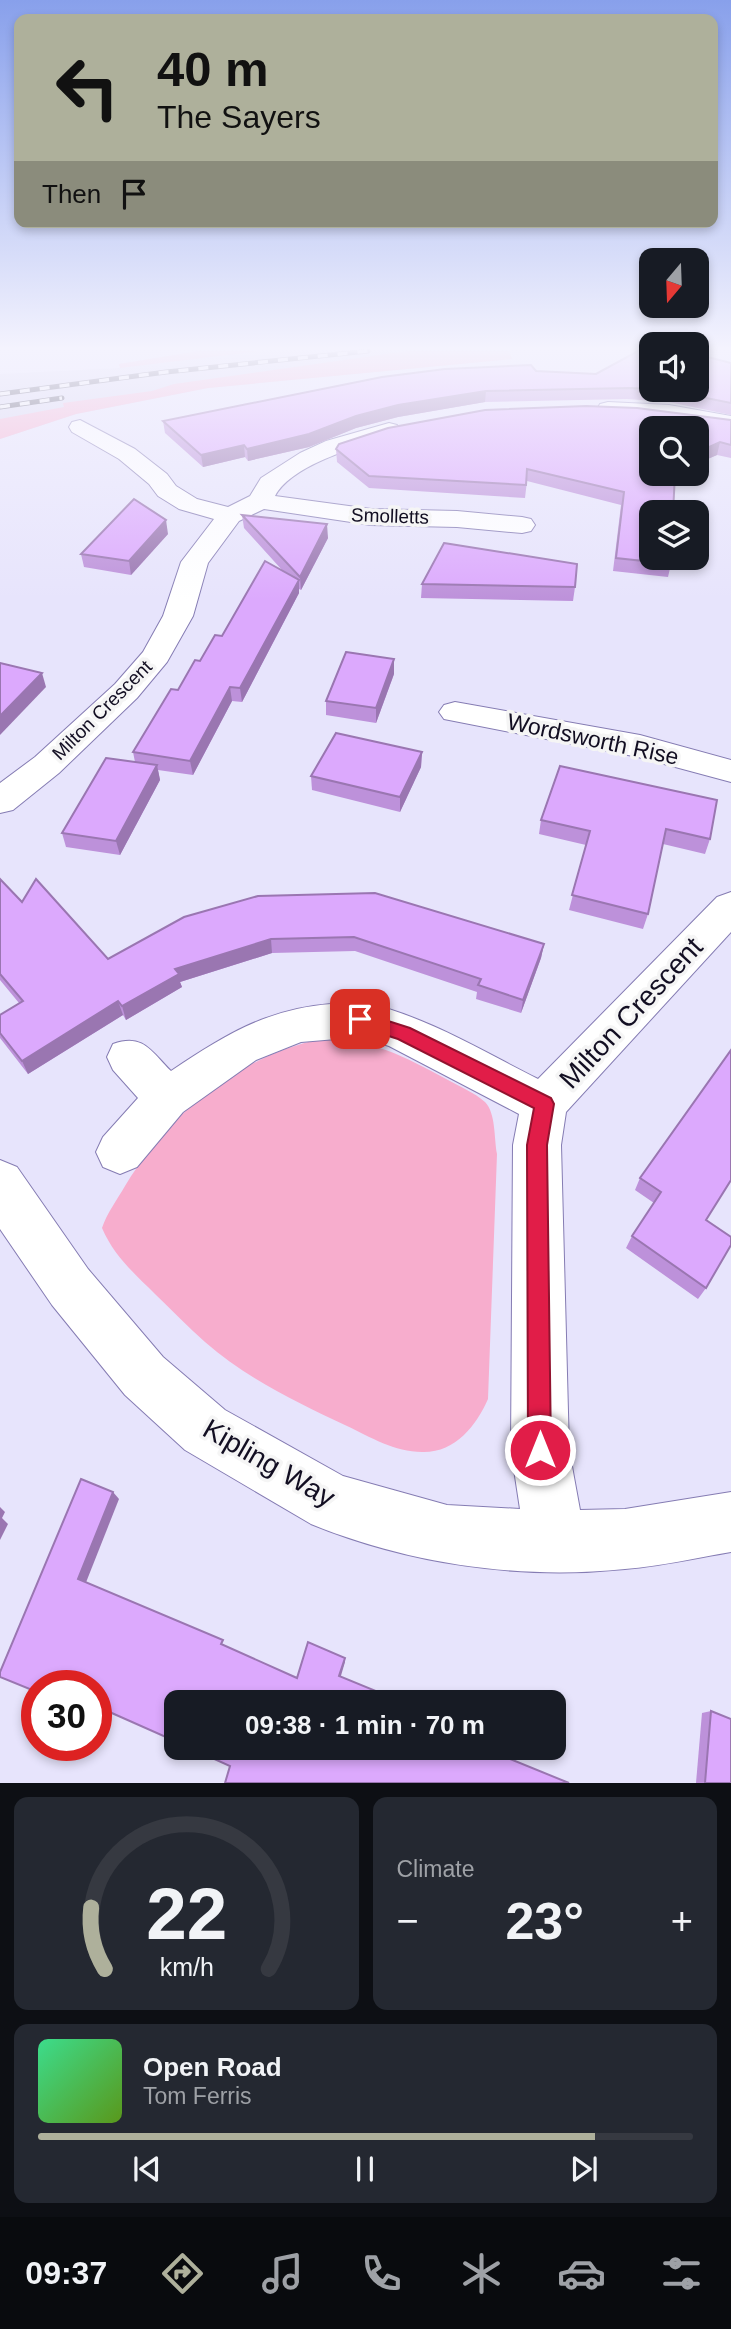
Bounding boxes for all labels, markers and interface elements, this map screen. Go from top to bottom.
icon: left [42,42,133,133]
text: 40 m [157,42,269,96]
text: The Sayers [157,99,321,135]
icon: arrive [115,175,153,213]
text: Then [42,179,101,209]
north arrow [639,248,709,318]
map controls [639,248,709,570]
button: sound [639,332,709,402]
button: search [639,416,709,486]
button: layers [639,500,709,570]
street label: Smolletts [351,504,429,528]
street label: Milton Crescent [48,655,157,764]
street label: Wordsworth Rise [505,708,681,770]
street label: Milton Crescent [553,931,709,1095]
pin [330,989,390,1049]
icon: arrive [341,1000,379,1038]
street label: Kipling Way [198,1413,340,1513]
position arrow [503,1413,577,1487]
speed limit sign: 30 [21,1670,112,1761]
text: 09:38 · 1 min · 70 m [245,1710,485,1740]
text: Climate [397,1856,474,1882]
text: 22 [146,1874,227,1955]
text: 23° [505,1892,584,1950]
text: − [397,1900,419,1942]
text: + [671,1900,693,1942]
text: km/h [159,1953,213,1981]
text: Open Road [143,2052,282,2082]
text: Tom Ferris [143,2083,252,2109]
icon: previous [128,2150,166,2188]
icon: pause [346,2150,384,2188]
icon: next [565,2150,603,2188]
icon: directions [158,2249,207,2298]
icon: music [258,2249,307,2298]
icon: phone [357,2249,406,2298]
icon: climate [457,2249,506,2298]
icon: car [557,2249,606,2298]
icon: filters [657,2249,706,2298]
text: 09:37 [25,2255,107,2291]

